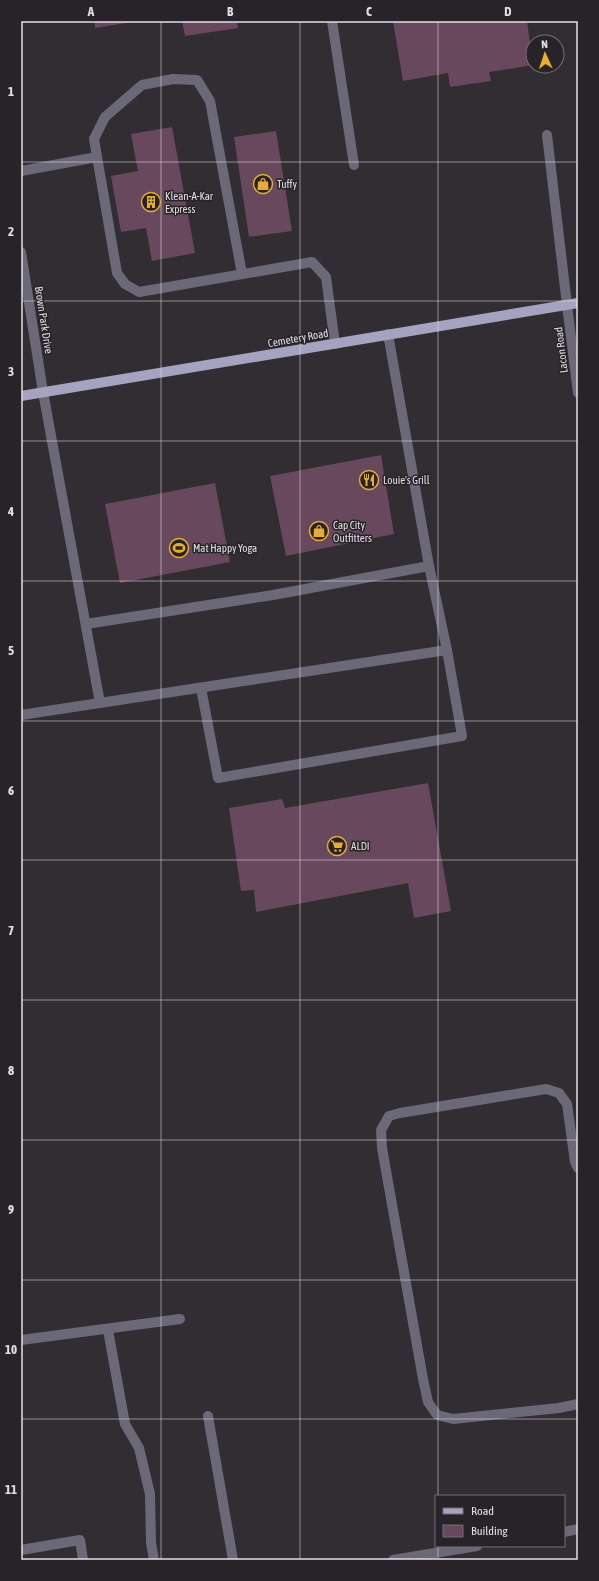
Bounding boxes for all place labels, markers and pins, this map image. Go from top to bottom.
shop icon: Tuffy [252,173,274,195]
place label: Tuffy [277,178,298,190]
place label: Klean-A-Kar Express [165,190,214,215]
building icon: Klean-A-Kar Express [140,191,162,213]
restaurant icon: Louie's Grill [358,469,380,491]
place label: Louie's Grill [383,474,430,486]
place label: Cap City Outfitters [333,519,372,544]
shop icon: Cap City Outfitters [308,520,330,542]
sports icon: Mat Happy Yoga [168,537,190,559]
place label: Mat Happy Yoga [193,542,257,554]
supermarket icon: ALDI [326,835,348,857]
place label: ALDI [351,840,370,852]

